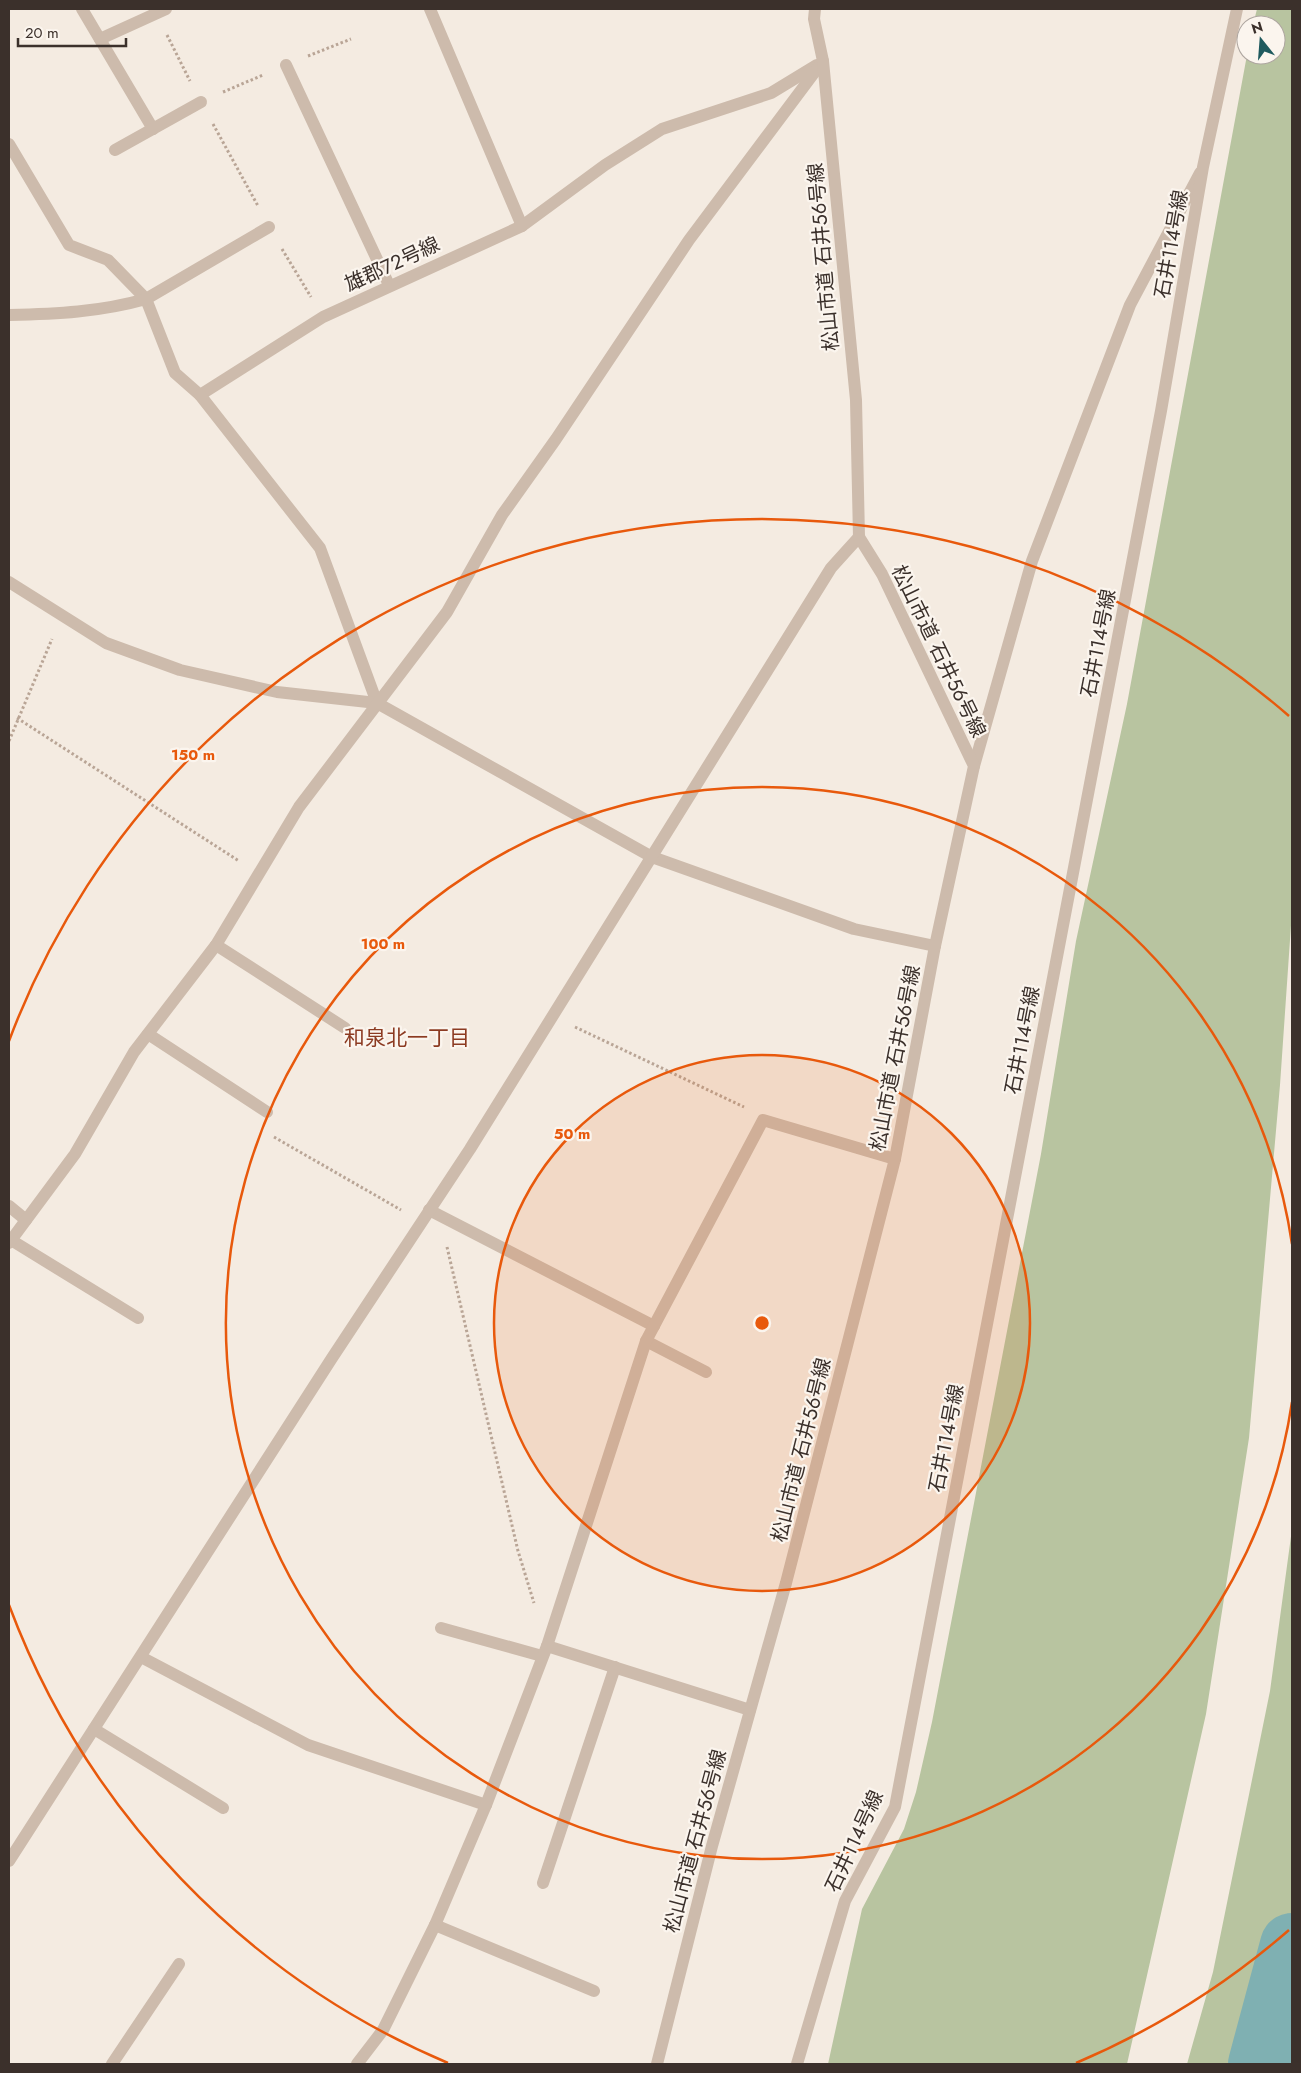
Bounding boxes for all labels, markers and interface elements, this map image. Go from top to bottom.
scale bar [18,15,125,47]
north arrow [1236,15,1286,65]
text: N [1249,16,1265,39]
text: 20 m [25,22,59,44]
street label: 松山市道 石井56号線 [801,162,846,352]
street label: 石井114号線 [1148,188,1195,301]
street label: 雄郡72号線 [340,230,445,299]
street label: 松山市道 石井56号線 [884,560,993,742]
street label: 石井114号線 [1074,587,1123,700]
text: 150 m [171,744,215,766]
text: 100 m [361,933,405,955]
street label: 松山市道 石井56号線 [863,963,928,1154]
street label: 石井114号線 [998,984,1047,1097]
district label: 和泉北一丁目 [344,1023,470,1053]
text: 50 m [554,1123,590,1145]
centre of rings [753,1314,771,1332]
street label: 松山市道 石井56号線 [765,1355,838,1545]
street label: 石井114号線 [922,1382,971,1495]
street label: 松山市道 石井56号線 [657,1746,734,1936]
street label: 石井114号線 [818,1785,891,1897]

